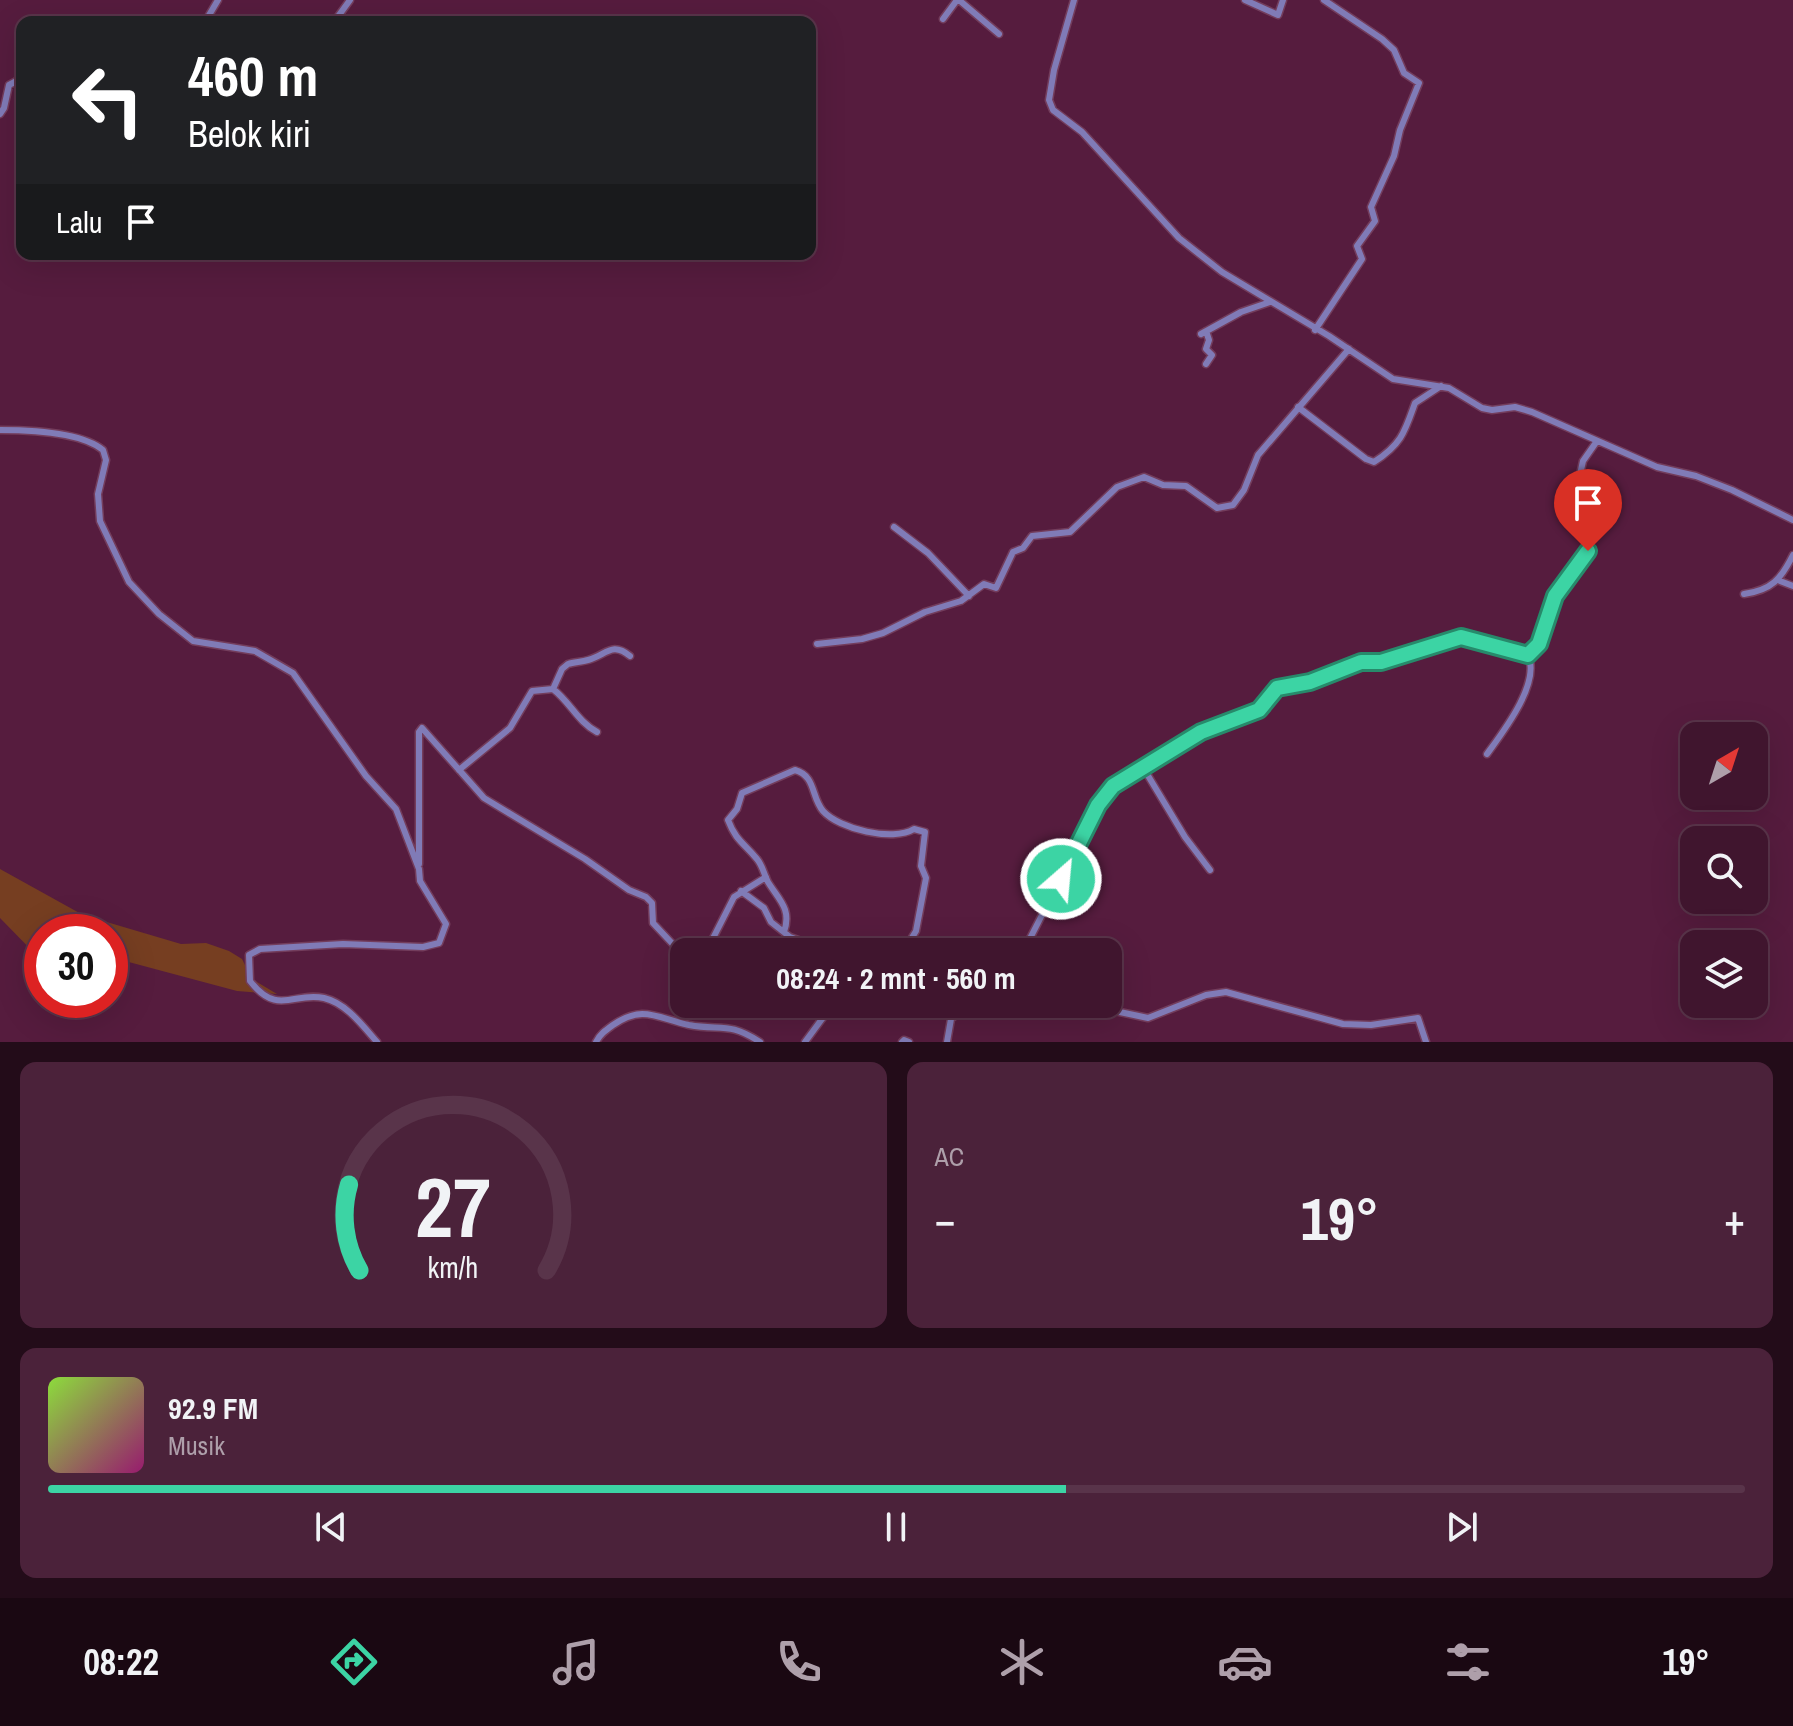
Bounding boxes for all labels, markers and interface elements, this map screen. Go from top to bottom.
text: 460 m [188,38,318,113]
icon: left [56,48,160,152]
text: Belok kiri [188,110,311,158]
icon: arrive [119,200,163,244]
text: Lalu [56,202,103,242]
pin [1554,469,1622,551]
icon: arrive [1566,481,1610,525]
north arrow [1680,722,1768,810]
map controls [1680,722,1768,1018]
button: search [1680,826,1768,914]
position arrow [1019,837,1103,921]
speed limit sign: 30 [24,914,128,1018]
button: layers [1680,930,1768,1018]
text: 08:24 · 2 mnt · 560 m [776,958,1016,998]
text: AC [935,1139,964,1174]
text: 27 [415,1151,491,1263]
text: 19° [1300,1178,1379,1259]
text: − [935,1189,956,1249]
text: + [1724,1189,1745,1249]
text: km/h [428,1248,479,1287]
text: 92.9 FM [168,1388,258,1428]
text: Musik [168,1428,225,1463]
icon: previous [309,1505,353,1549]
icon: pause [874,1505,918,1549]
icon: next [1440,1505,1484,1549]
icon: directions [326,1634,382,1690]
icon: music [548,1634,604,1690]
icon: phone [771,1634,827,1690]
icon: climate [994,1634,1050,1690]
icon: car [1217,1634,1273,1690]
icon: filters [1440,1634,1496,1690]
text: 08:22 [83,1638,159,1686]
text: 19° [1662,1638,1710,1686]

